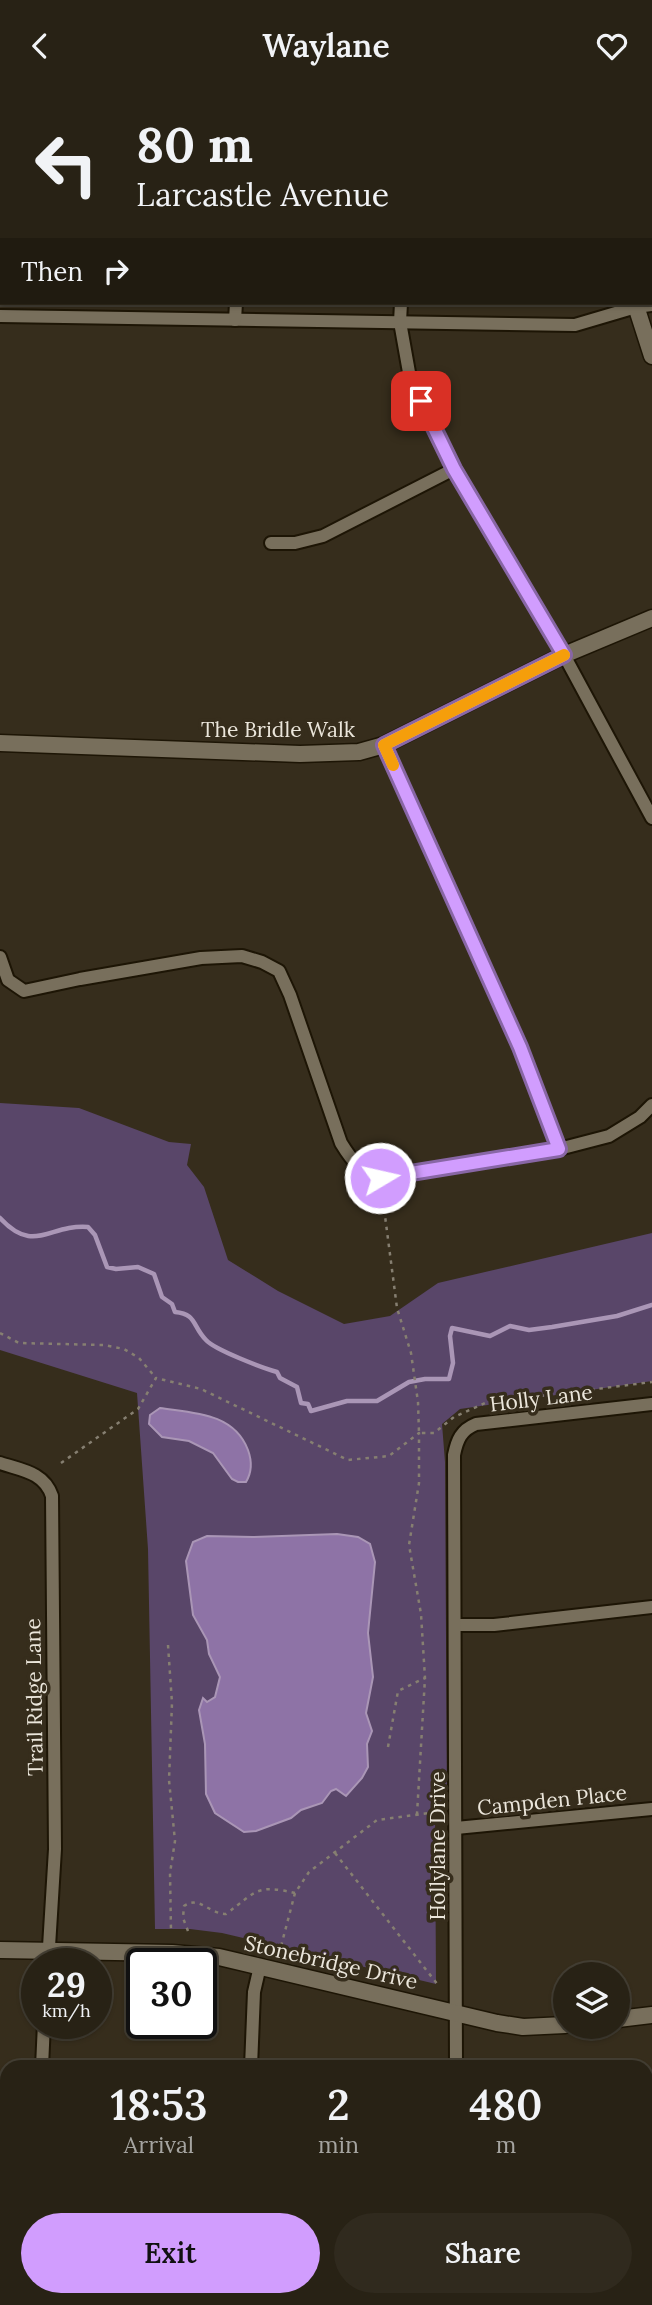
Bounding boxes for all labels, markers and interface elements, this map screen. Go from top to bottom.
text: Waylane [262,25,390,66]
icon: back [21,27,59,65]
icon: heart [593,27,631,65]
text: 80 m [136,113,253,175]
icon: left [21,119,112,210]
text: Larcastle Avenue [136,174,389,215]
icon: right [97,252,135,290]
text: Then [21,255,83,288]
pin [391,371,451,431]
icon: arrive [402,382,440,420]
street label: The Bridle Walk [201,716,356,743]
position arrow [343,1141,417,1215]
street label: Holly Lane [488,1378,594,1418]
street label: Trail Ridge Lane [19,1618,49,1776]
street label: Hollylane Drive [424,1771,451,1921]
street label: Campden Place [476,1779,628,1821]
street label: Stonebridge Drive [242,1929,420,1995]
speed limit sign: 30 [126,1948,217,2039]
text: 29 [47,1962,86,2007]
map controls [553,1962,630,2039]
button: layers [553,1962,630,2039]
text: km/h [42,1999,91,2022]
text: 18:53 [110,2078,208,2132]
text: 2 [327,2078,350,2132]
text: 480 [469,2078,543,2132]
text: Arrival [124,2130,194,2159]
text: min [318,2130,359,2159]
text: m [496,2130,516,2159]
button: Exit [21,2213,320,2293]
button: Share [334,2213,632,2293]

